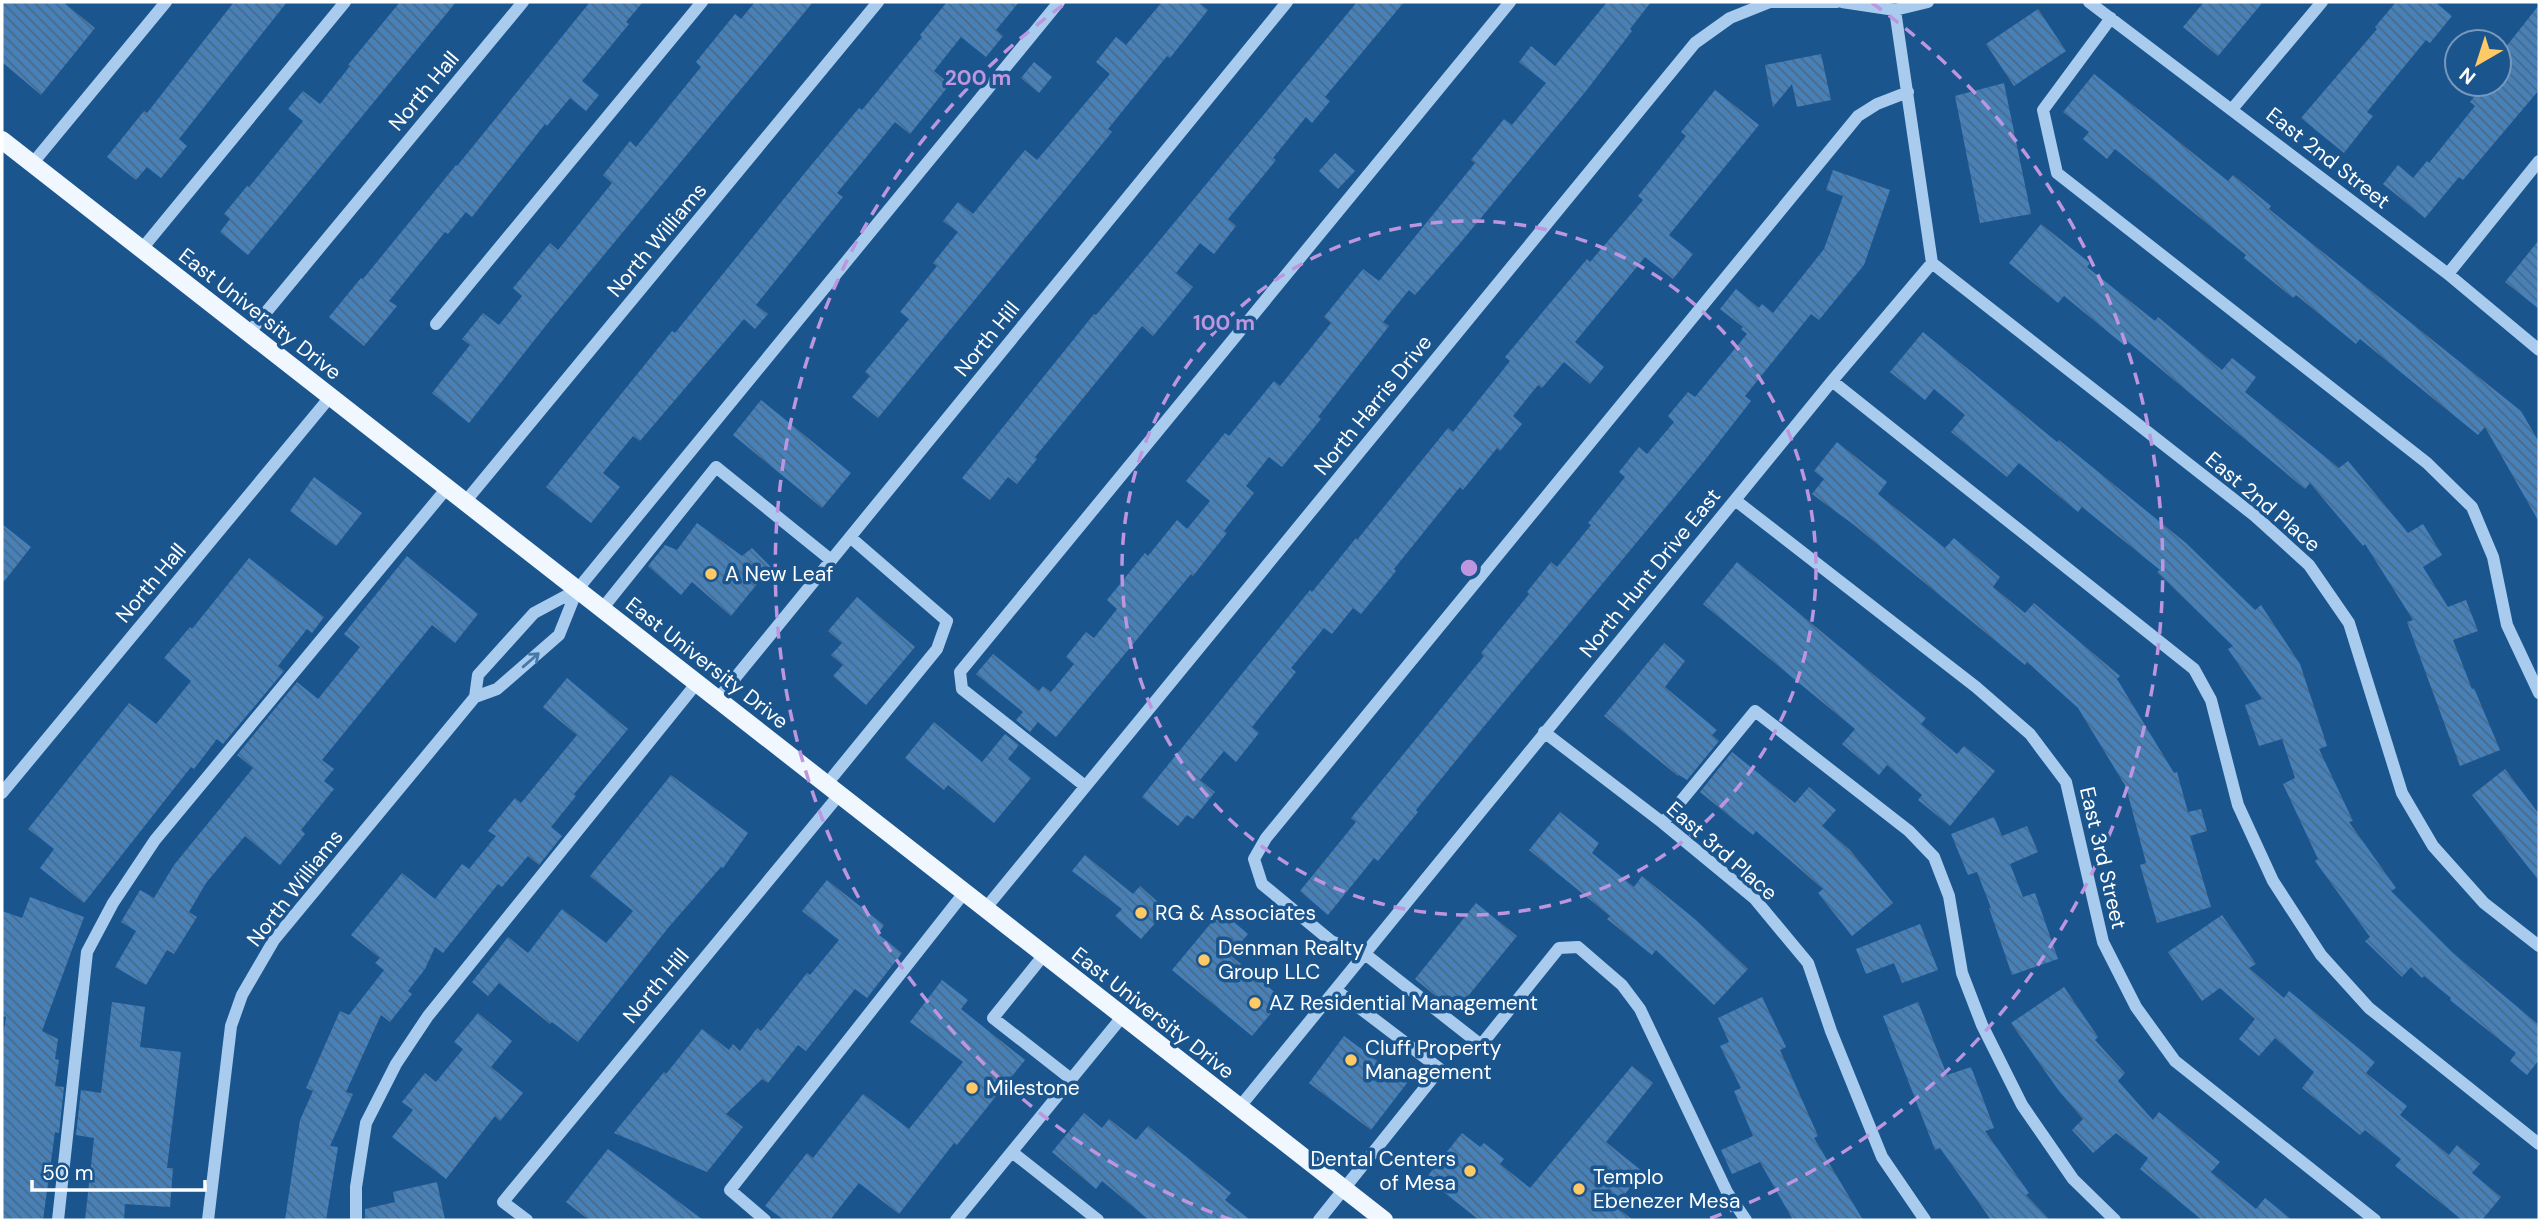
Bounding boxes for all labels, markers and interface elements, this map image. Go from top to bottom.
north arrow [2443,28,2513,98]
street label: North Hall [383,45,465,137]
text: N [2454,62,2481,90]
text: 200 m [945,64,1011,92]
street label: East 2nd Street [2260,101,2396,215]
street label: North Williams [601,177,713,303]
street label: East University Drive [173,242,347,386]
street label: North Hill [948,295,1026,383]
text: 100 m [1193,309,1255,337]
street label: North Harris Drive [1308,329,1438,481]
street label: East 2nd Place [2199,446,2327,559]
street label: North Hunt Drive East [1573,483,1727,663]
street label: North Hall [110,537,192,629]
centre of rings [1457,556,1481,580]
place label: A New Leaf [725,560,833,588]
marker: A New Leaf [703,566,719,582]
street label: East University Drive [620,591,794,735]
one-way arrow [522,652,540,668]
street label: East 3rd Street [2073,784,2133,932]
street label: East 3rd Place [1661,795,1783,907]
street label: North Williams [241,824,349,952]
place label: RG & Associates [1155,899,1316,927]
marker: RG & Associates [1133,905,1149,921]
place label: Denman Realty Group LLC [1218,934,1364,986]
street label: East University Drive [1066,941,1240,1085]
street label: North Hill [617,943,695,1029]
marker: Denman Realty Group LLC [1196,952,1212,968]
place label: AZ Residential Management [1269,989,1538,1017]
marker: AZ Residential Management [1247,995,1263,1011]
place label: Cluff Property Management [1365,1034,1502,1086]
marker: Cluff Property Management [1343,1052,1359,1068]
place label: Milestone [986,1074,1080,1102]
marker: Milestone [964,1080,980,1096]
place label: Dental Centers of Mesa [1310,1145,1456,1197]
scale bar [32,1148,205,1192]
text: 50 m [42,1159,93,1187]
marker: Dental Centers of Mesa [1462,1163,1478,1179]
place label: Templo Ebenezer Mesa [1593,1163,1740,1215]
marker: Templo Ebenezer Mesa [1571,1181,1587,1197]

